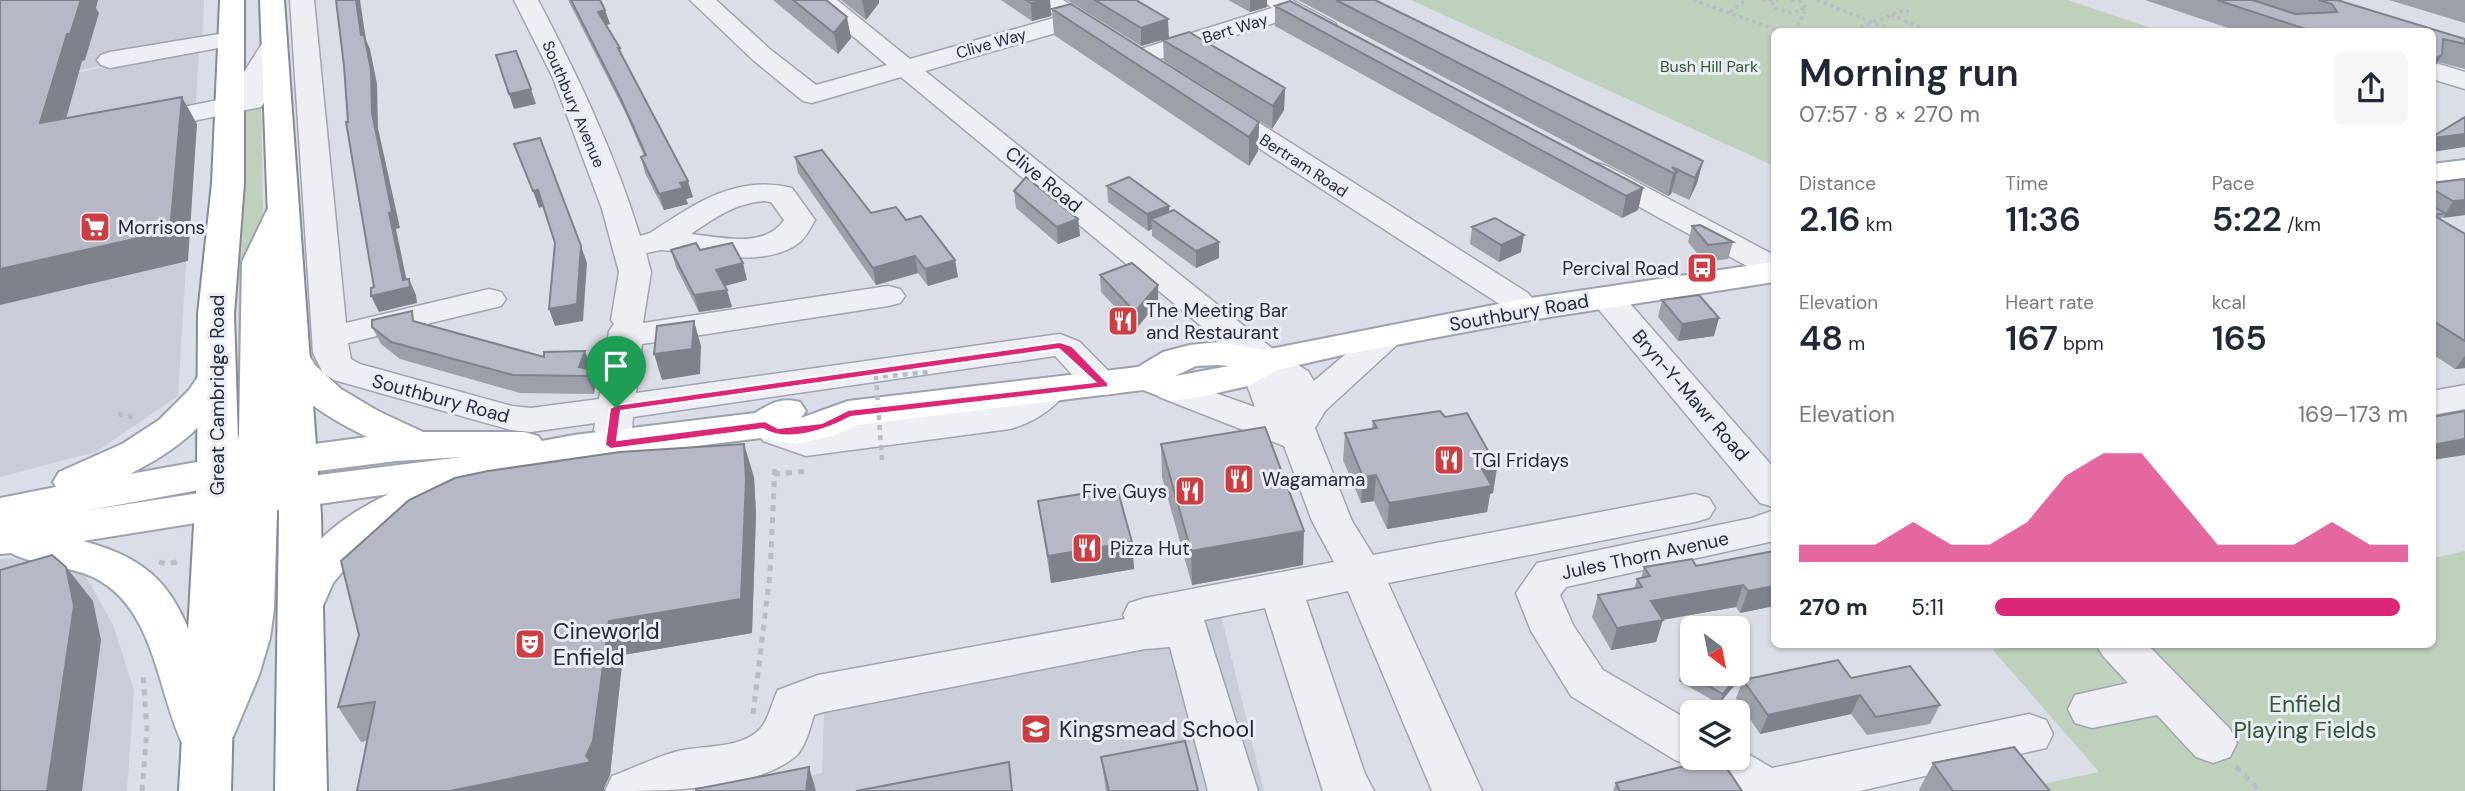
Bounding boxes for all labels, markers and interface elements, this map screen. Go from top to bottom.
street label: Bert Way [1200,9,1270,48]
street label: Clive Way [953,23,1029,64]
street label: Southbury Avenue [537,37,610,171]
text: Morning run [1799,48,2019,98]
button: share [2334,51,2408,125]
park label: Bush Hill Park [1660,56,1758,77]
text: 07:57 · 8 × 270 m [1799,99,1980,129]
street label: Bertram Road [1256,129,1352,202]
street label: Clive Road [1000,141,1087,218]
text: Distance [1799,171,1876,196]
text: Time [2005,171,2048,196]
text: Pace [2212,171,2254,196]
text: 2.16 [1799,196,1861,242]
text: 11:36 [2005,196,2081,242]
text: 5:22 [2212,196,2282,242]
supermarket icon: Morrisons [78,210,112,244]
text: km [1861,212,1892,237]
text: /km [2282,212,2321,237]
place label: Morrisons [118,215,205,240]
bus stop icon: Percival Road [1685,251,1719,285]
place label: Percival Road [1562,256,1679,281]
street label: Southbury Road [1447,288,1591,337]
text: Elevation [1799,290,1878,315]
text: Heart rate [2005,290,2094,315]
text: kcal [2212,290,2246,315]
street label: Great Cambridge Road [205,294,230,496]
place label: The Meeting Bar and Restaurant [1146,298,1288,345]
restaurant icon: The Meeting Bar and Restaurant [1106,304,1140,338]
text: 48 [1799,315,1843,361]
text: 167 [2005,315,2058,361]
text: 165 [2212,315,2267,361]
street label: Bryn-Y-Mawr Road [1627,324,1755,466]
text: m [1843,331,1865,356]
text: bpm [2058,331,2104,356]
pin [586,336,646,408]
icon: arrive [597,347,635,385]
street label: Southbury Road [369,368,512,429]
text: Elevation [1799,399,1895,429]
text: 169–173 m [2298,399,2408,429]
restaurant icon: TGI Fridays [1432,443,1466,477]
place label: TGI Fridays [1472,448,1569,473]
restaurant icon: Wagamama [1222,462,1256,496]
place label: Wagamama [1262,467,1365,492]
restaurant icon: Five Guys [1173,474,1207,508]
place label: Five Guys [1082,479,1167,504]
street label: Jules Thorn Avenue [1559,526,1731,585]
restaurant icon: Pizza Hut [1070,531,1104,565]
place label: Pizza Hut [1110,536,1190,561]
text: 270 m [1799,592,1868,622]
text: 5:11 [1911,592,1944,622]
place label: Cineworld Enfield [553,616,660,672]
north arrow [1680,616,1750,686]
map controls [1680,616,1750,770]
theatre icon: Cineworld Enfield [513,627,547,661]
park label: Enfield Playing Fields [2233,689,2377,745]
button: layers [1680,700,1750,770]
school or university icon: Kingsmead School [1019,712,1053,746]
place label: Kingsmead School [1059,714,1254,744]

